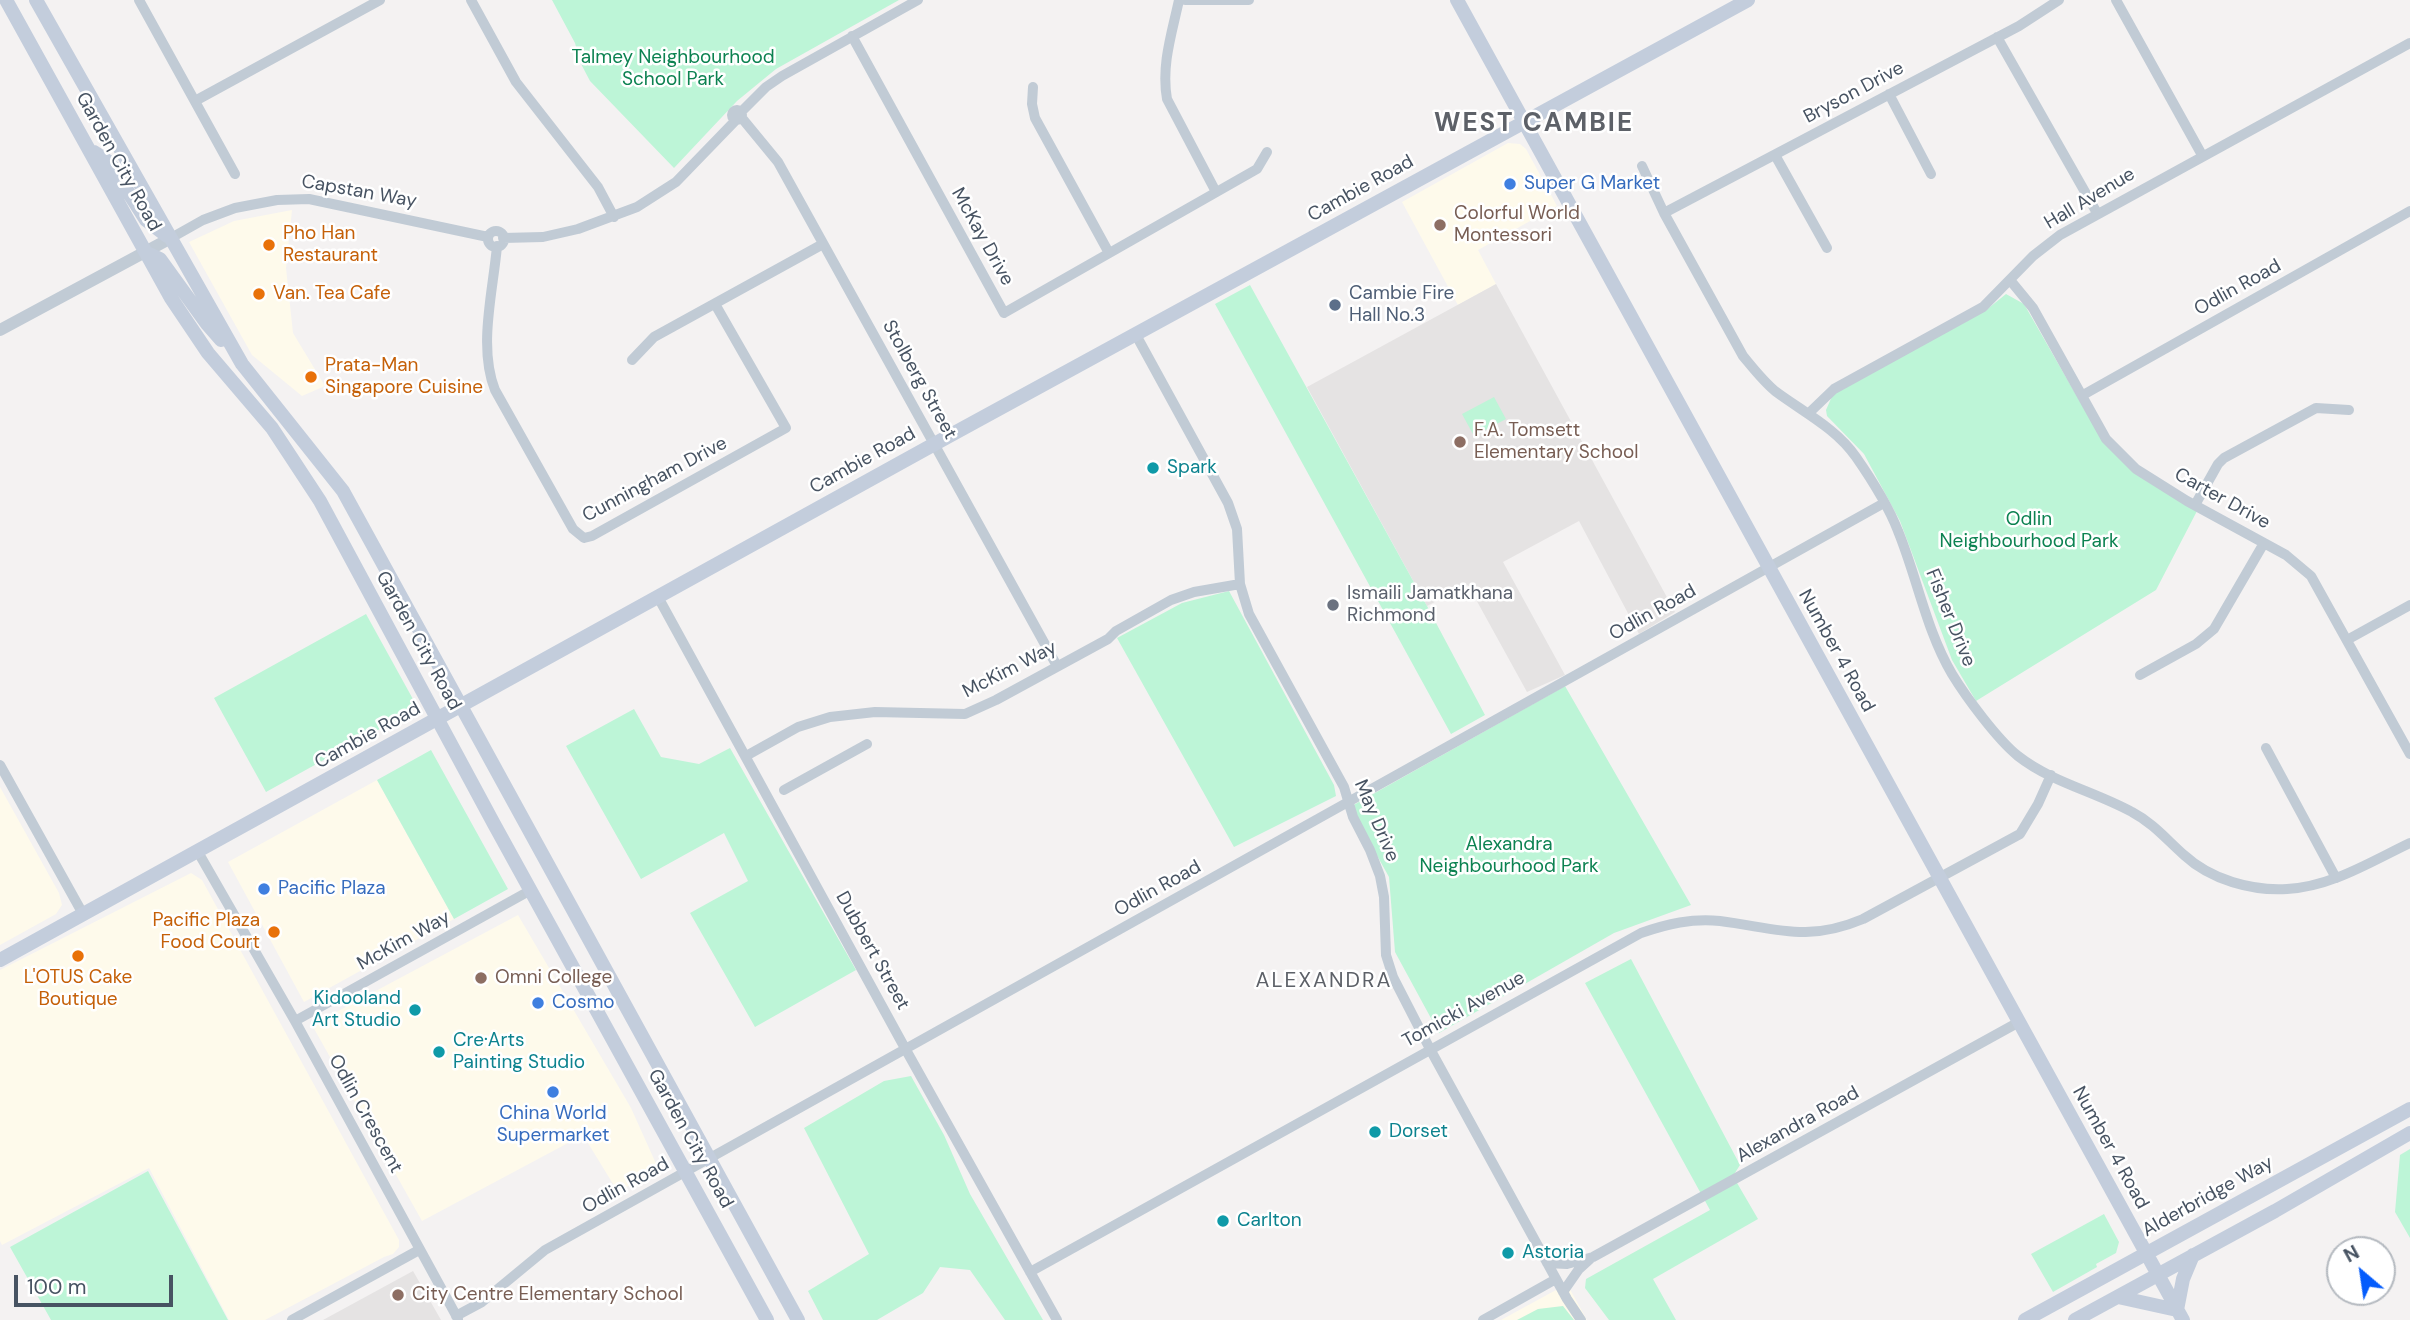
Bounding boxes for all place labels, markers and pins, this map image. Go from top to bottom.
place label: Super G Market [1524,173,1660,195]
marker: Super G Market [1502,176,1518,192]
place label: Colorful World Montessori [1454,203,1580,247]
marker: Colorful World Montessori [1432,217,1448,233]
place label: Pho Han Restaurant [283,223,378,267]
marker: Pho Han Restaurant [261,237,277,253]
place label: Van. Tea Cafe [273,283,391,305]
place label: Cambie Fire Hall No.3 [1349,283,1454,327]
marker: Van. Tea Cafe [251,286,267,302]
marker: Cambie Fire Hall No.3 [1327,297,1343,313]
place label: Prata-Man Singapore Cuisine [325,355,483,399]
marker: Prata-Man Singapore Cuisine [303,369,319,385]
place label: F.A. Tomsett Elementary School [1474,420,1638,464]
marker: F.A. Tomsett Elementary School [1452,434,1468,450]
place label: Spark [1167,457,1217,479]
marker: Spark [1145,460,1161,476]
place label: Ismaili Jamatkhana Richmond [1347,583,1513,627]
marker: Ismaili Jamatkhana Richmond [1325,597,1341,613]
place label: Pacific Plaza [278,878,386,900]
marker: Pacific Plaza [256,881,272,897]
place label: Pacific Plaza Food Court [152,910,260,954]
marker: Pacific Plaza Food Court [266,924,282,940]
marker: L'OTUS Cake Boutique [70,948,86,964]
place label: L'OTUS Cake Boutique [24,967,132,1011]
place label: Omni College [495,967,612,989]
marker: Omni College [473,970,489,986]
place label: Kidooland Art Studio [312,988,401,1032]
place label: Cosmo [552,992,615,1014]
marker: Cosmo [530,995,546,1011]
marker: Kidooland Art Studio [407,1002,423,1018]
place label: Cre·Arts Painting Studio [453,1030,585,1074]
marker: Cre·Arts Painting Studio [431,1044,447,1060]
marker: China World Supermarket [545,1084,561,1100]
place label: China World Supermarket [497,1103,609,1147]
place label: Dorset [1389,1121,1448,1143]
marker: Dorset [1367,1124,1383,1140]
place label: Carlton [1237,1210,1302,1232]
marker: Carlton [1215,1213,1231,1229]
place label: Astoria [1522,1242,1584,1264]
marker: Astoria [1500,1245,1516,1261]
place label: City Centre Elementary School [412,1284,683,1306]
marker: City Centre Elementary School [390,1287,406,1303]

